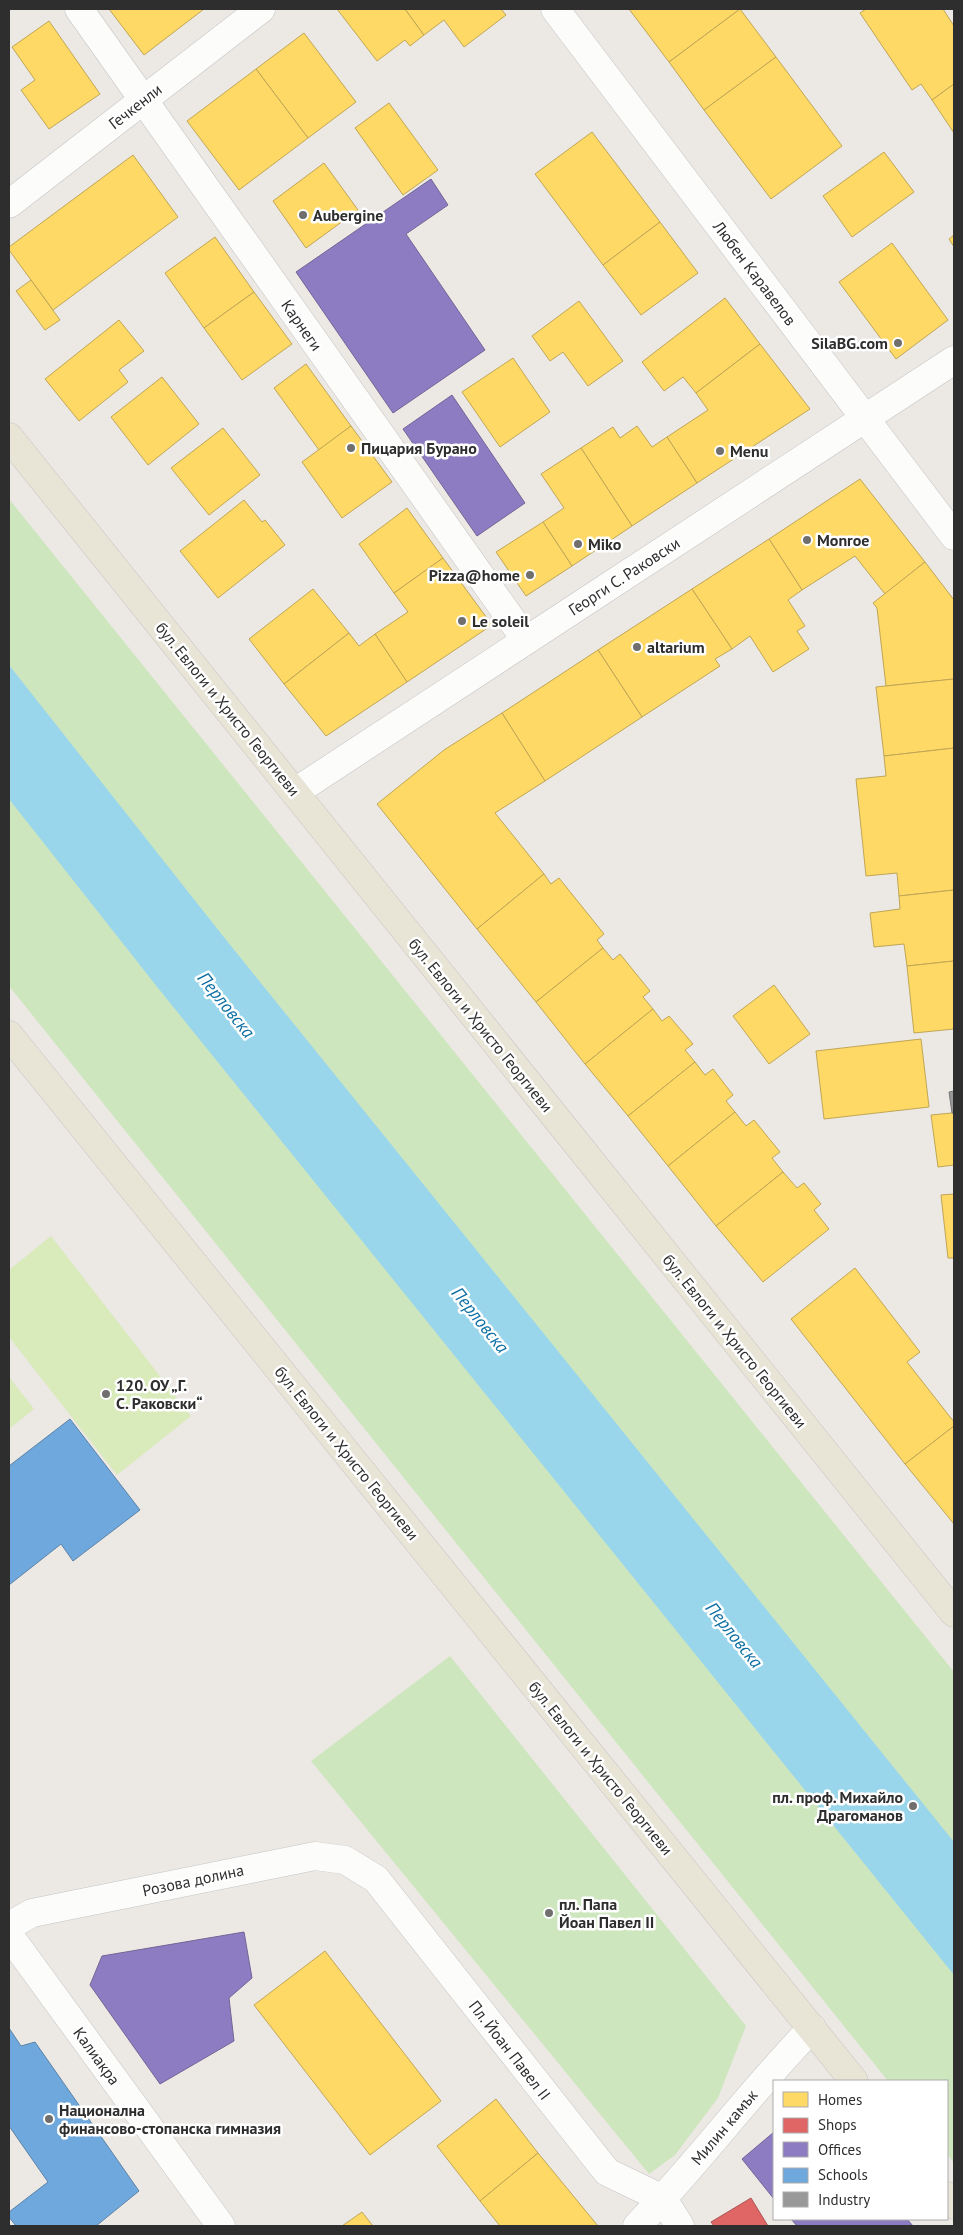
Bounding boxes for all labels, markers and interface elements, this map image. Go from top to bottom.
street label: Гечкенли [104,79,166,133]
place label: Aubergine [313,205,383,225]
marker: Aubergine [297,209,309,221]
street label: Любен Каравелов [709,216,801,329]
street label: Карнеги [277,296,327,354]
place label: SilaBG.com [811,333,888,353]
marker: SilaBG.com [892,337,904,349]
place label: Пицария Бурано [361,438,477,458]
place label: Menu [730,441,768,461]
marker: Пицария Бурано [345,442,357,454]
marker: Menu [714,445,726,457]
place label: Monroe [817,530,869,550]
street label: Георги С. Раковски [564,532,684,620]
place label: Miko [588,534,622,554]
marker: Monroe [801,534,813,546]
marker: Miko [572,538,584,550]
place label: Pizza@home [429,565,520,585]
marker: Pizza@home [524,569,536,581]
place label: Le soleil [472,611,529,631]
marker: Le soleil [456,615,468,627]
street label: бул. Евлоги и Христо Георгиеви [152,618,304,800]
place label: altarium [647,637,705,657]
marker: altarium [631,641,643,653]
street label: бул. Евлоги и Христо Георгиеви [405,934,557,1116]
water label: Перловска [193,967,260,1043]
street label: бул. Евлоги и Христо Георгиеви [659,1250,811,1432]
water label: Перловска [447,1282,514,1358]
street label: бул. Евлоги и Христо Георгиеви [271,1362,423,1544]
place label: 120. ОУ „Г. С. Раковски“ [116,1375,203,1413]
marker: 120. ОУ „Г. С. Раковски“ [100,1388,112,1400]
water label: Перловска [701,1597,768,1673]
street label: бул. Евлоги и Христо Георгиеви [525,1677,677,1859]
place label: пл. проф. Михайло Драгоманов [772,1787,903,1825]
marker: пл. проф. Михайло Драгоманов [907,1800,919,1812]
street label: Розова долина [140,1859,246,1901]
place label: пл. Папа Йоан Павел II [559,1894,654,1932]
marker: пл. Папа Йоан Павел II [543,1907,555,1919]
street label: Пл. Йоан Павел II [465,1996,555,2104]
street label: Калиакра [69,2023,125,2089]
legend [773,2080,948,2220]
street label: Милин камък [687,2085,762,2169]
text: Homes [818,2090,862,2109]
place label: Национална финансово-стопанска гимназия [59,2100,281,2138]
marker: Национална финансово-стопанска гимназия [43,2113,55,2125]
text: Shops [818,2115,857,2134]
text: Offices [818,2140,862,2159]
text: Schools [818,2165,868,2184]
text: Industry [818,2190,870,2209]

